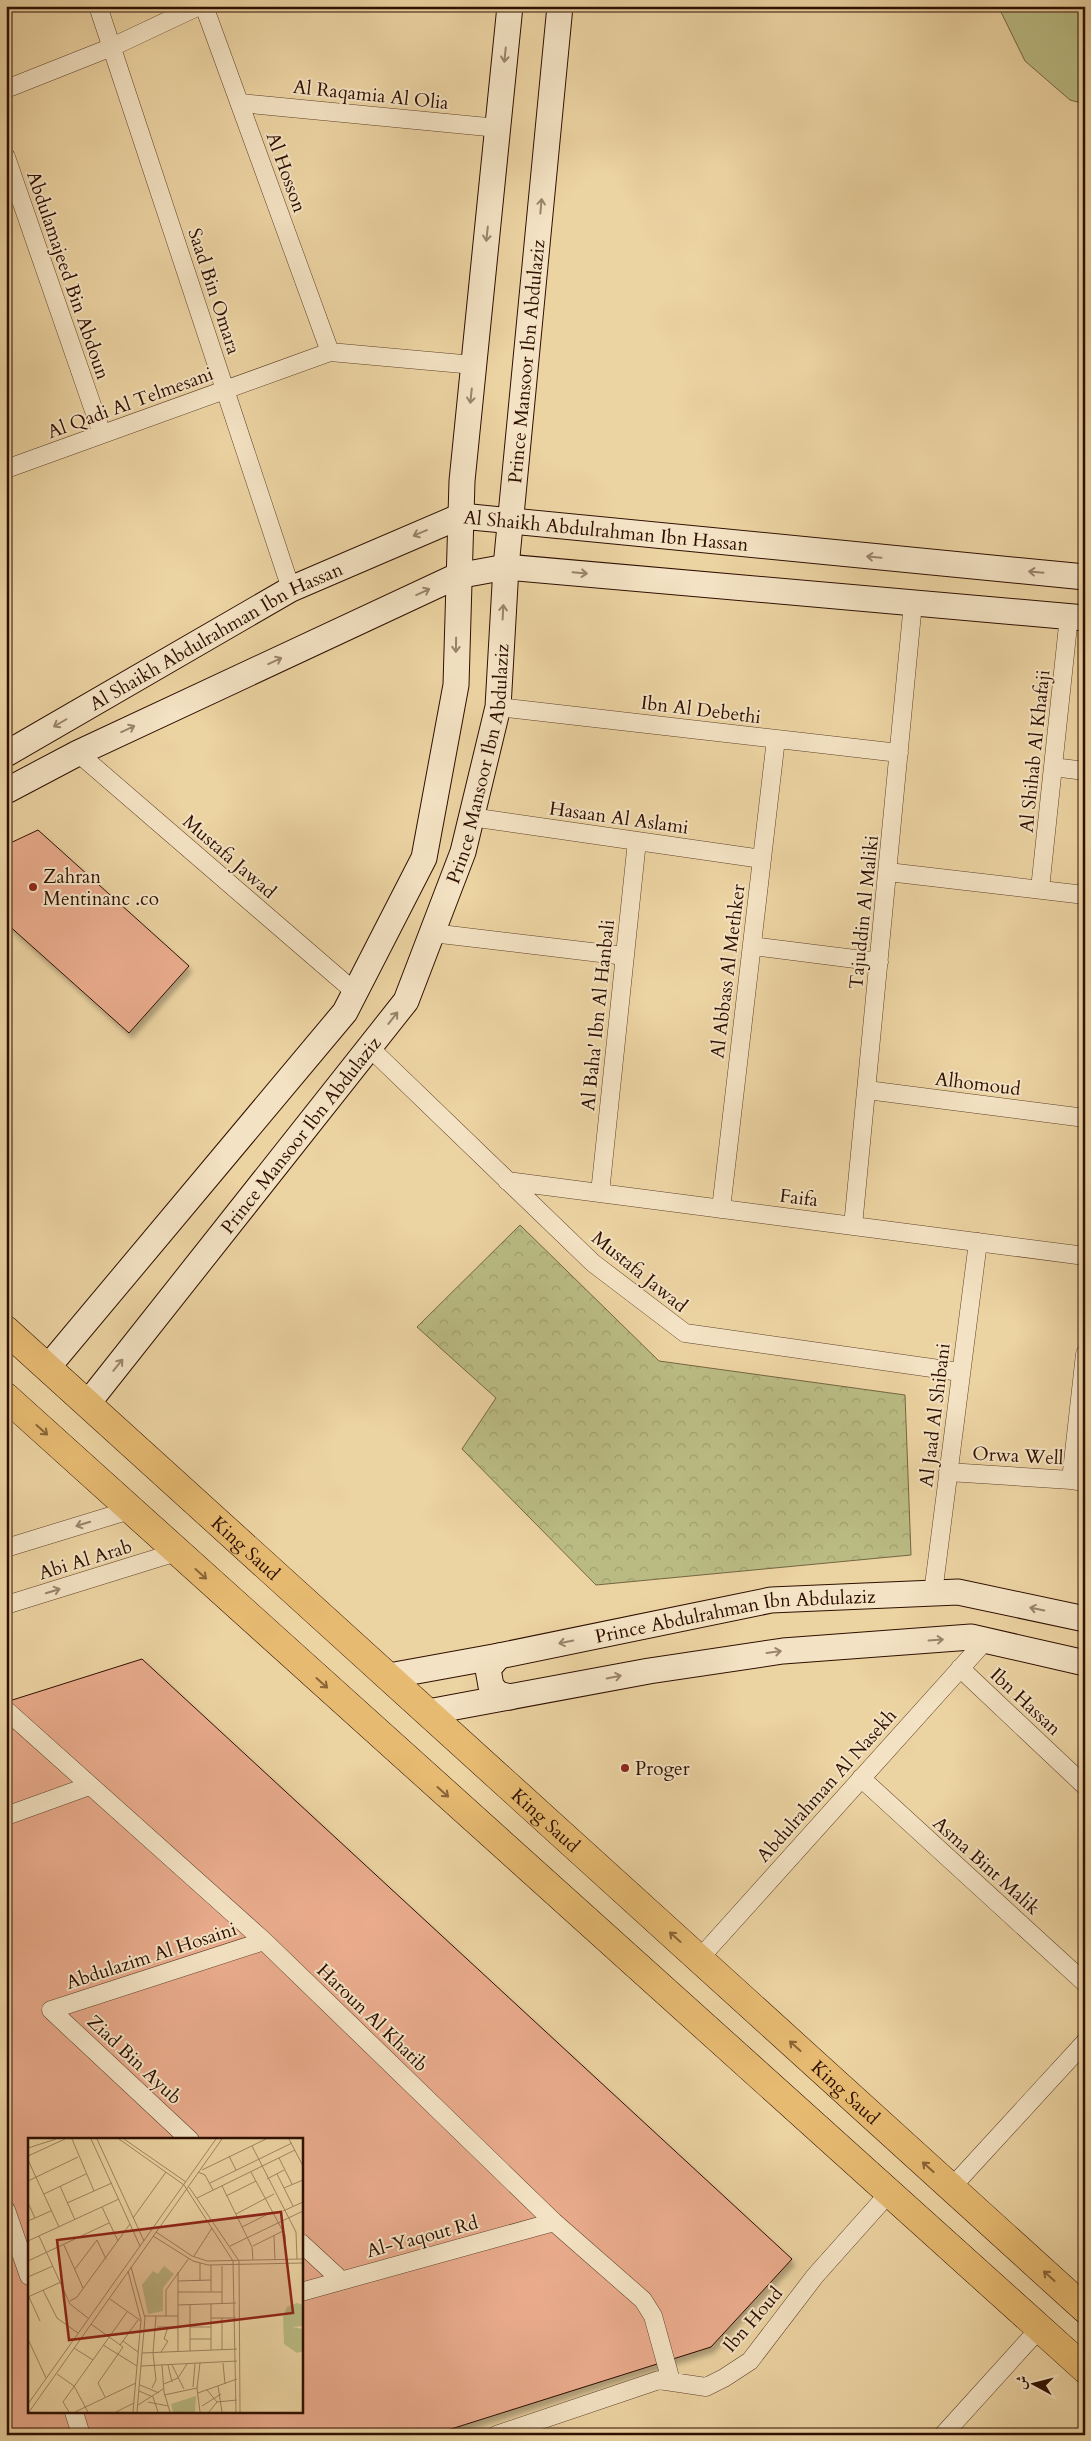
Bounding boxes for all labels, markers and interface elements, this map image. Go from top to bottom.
one-way arrow [500,46,510,62]
street label: Al Raqamia Al Olia [292,74,450,116]
street label: Al Hosson [260,129,313,216]
street label: Abdulamajeed Bin Abdoun [20,168,116,383]
one-way arrow [536,199,545,215]
street label: Saad Bin Omara [181,225,247,358]
one-way arrow [482,226,492,242]
street label: Prince Mansoor Ibn Abdulaziz [502,238,552,485]
street label: Al Qadi Al Telmesani [44,361,217,445]
one-way arrow [466,387,476,403]
street label: Al Shaikh Abdulrahman Ibn Hassan [462,504,750,558]
one-way arrow [413,529,428,539]
one-way arrow [867,552,883,562]
street label: Al Shaikh Abdulrahman Ibn Hassan [85,556,347,717]
one-way arrow [1029,568,1045,577]
one-way arrow [572,569,588,578]
one-way arrow [415,587,430,597]
one-way arrow [498,604,507,620]
one-way arrow [451,636,461,653]
street label: Prince Mansoor Ibn Abdulaziz [440,643,516,887]
one-way arrow [267,655,282,665]
street label: Al Shihab Al Khafaji [1014,668,1056,834]
street label: Ibn Al Debethi [639,690,762,730]
one-way arrow [53,718,68,728]
one-way arrow [120,724,135,734]
street label: Hasaan Al Aslami [547,795,690,841]
street label: Mustafa Jawad [177,809,282,905]
street label: Tajuddin Al Maliki [843,834,885,990]
place label: Zahran Mentinanc .co [43,864,159,912]
marker: Zahran Mentinanc .co [27,881,39,893]
street label: Al Abbass Al Methker [704,882,752,1060]
street label: Al Baha' Ibn Al Hanbali [575,918,621,1112]
one-way arrow [388,1011,398,1025]
street label: Prince Mansoor Ibn Abdulaziz [215,1031,387,1240]
street label: Alhomoud [934,1066,1022,1102]
street label: Faifa [778,1183,820,1213]
street label: Mustafa Jawad [586,1225,693,1318]
street label: Al Jaad Al Shibani [913,1342,957,1489]
one-way arrow [113,1359,124,1372]
one-way arrow [36,1424,49,1436]
street label: Orwa Well [972,1441,1064,1471]
street label: King Saud [205,1510,285,1586]
one-way arrow [76,1520,91,1529]
street label: Abi Al Arab [35,1533,135,1586]
one-way arrow [195,1568,208,1580]
street label: Prince Abdulrahman Ibn Abdulaziz [593,1584,877,1650]
one-way arrow [44,1585,60,1595]
one-way arrow [1030,1604,1046,1613]
one-way arrow [928,1635,944,1645]
one-way arrow [558,1638,574,1648]
one-way arrow [766,1647,782,1657]
street label: Ibn Hassan [984,1662,1067,1742]
one-way arrow [605,1672,621,1682]
one-way arrow [316,1677,329,1689]
street label: Abdulrahman Al Nasekh [751,1703,903,1868]
place label: Proger [635,1756,690,1782]
marker: Proger [619,1762,631,1774]
street label: King Saud [505,1783,585,1859]
one-way arrow [436,1786,449,1797]
street label: Asma Bint Malik [927,1811,1046,1921]
street label: Abdulazim Al Hosaini [63,1916,240,1996]
one-way arrow [669,1931,682,1942]
street label: Haroun Al Khatib [311,1958,434,2078]
street label: Ziad Bin Ayub [81,2009,187,2110]
one-way arrow [789,2040,802,2052]
street label: King Saud [805,2055,885,2131]
inset map [28,2138,302,2414]
one-way arrow [922,2161,935,2173]
street label: Al-Yaqout Rd [364,2210,481,2264]
one-way arrow [1042,2270,1055,2282]
street label: Ibn Houd [717,2281,789,2358]
north arrow [1008,2358,1058,2408]
text: ش [1011,2374,1032,2391]

